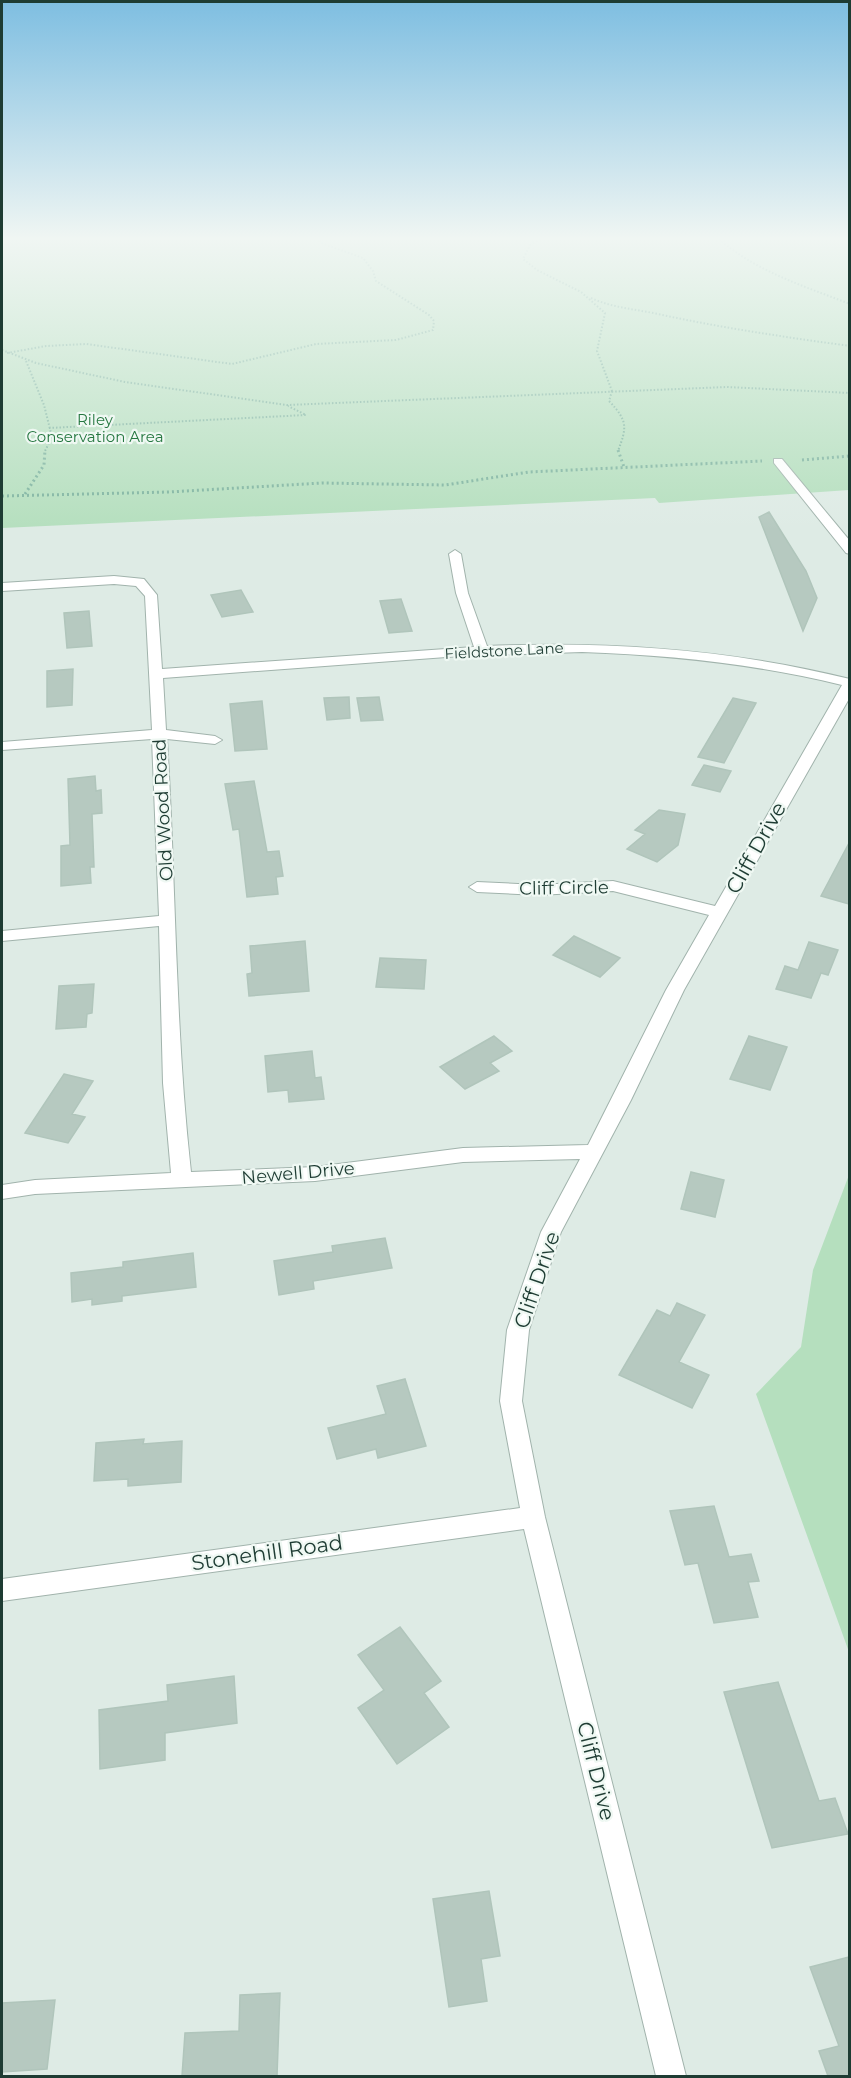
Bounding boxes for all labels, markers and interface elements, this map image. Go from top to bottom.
park label: Riley Conservation Area [26,410,164,446]
street label: Fieldstone Lane [444,638,564,663]
street label: Old Wood Road [148,738,178,882]
street label: Cliff Drive [720,798,791,898]
street label: Cliff Circle [519,876,609,900]
street label: Newell Drive [241,1157,356,1189]
street label: Cliff Drive [508,1228,565,1332]
street label: Stonehill Road [190,1530,344,1576]
street label: Cliff Drive [572,1719,621,1823]

